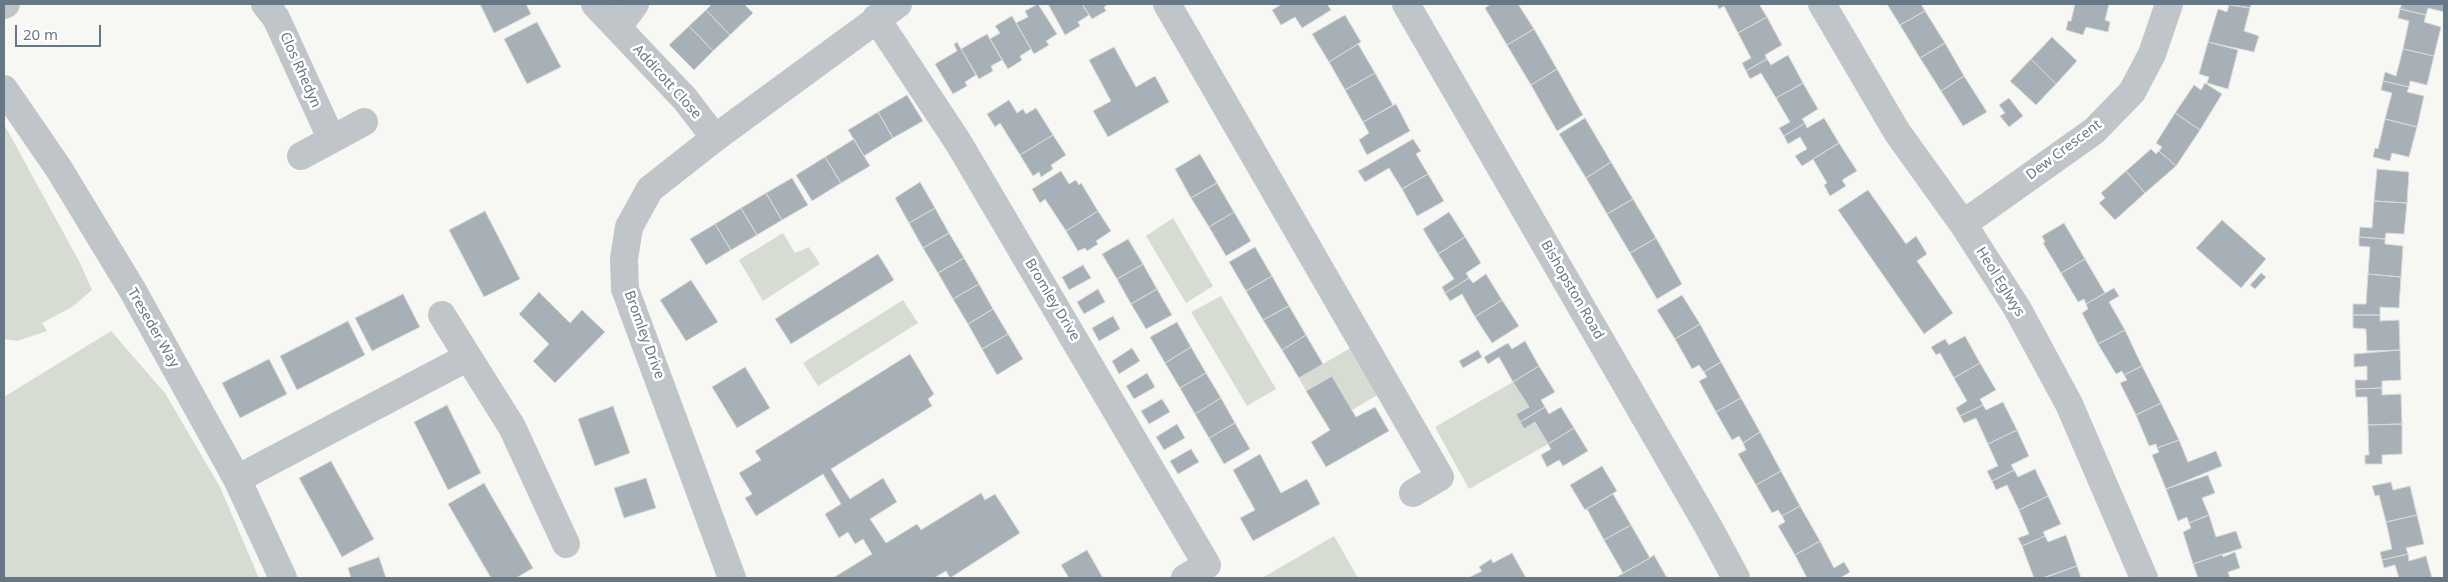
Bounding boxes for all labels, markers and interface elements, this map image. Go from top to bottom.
scale bar [18,15,104,47]
text: 20 m [23,24,58,44]
street label: Clos Rhedyn [276,30,324,110]
street label: Addicott Close [629,41,705,123]
street label: Dew Crescent [2023,116,2105,184]
street label: Bishopston Road [1537,238,1607,342]
street label: Heol Eglwys [1972,244,2028,320]
street label: Bromley Drive [1021,256,1083,344]
street label: Treseder Way [124,285,182,371]
street label: Bromley Drive [620,289,668,381]

